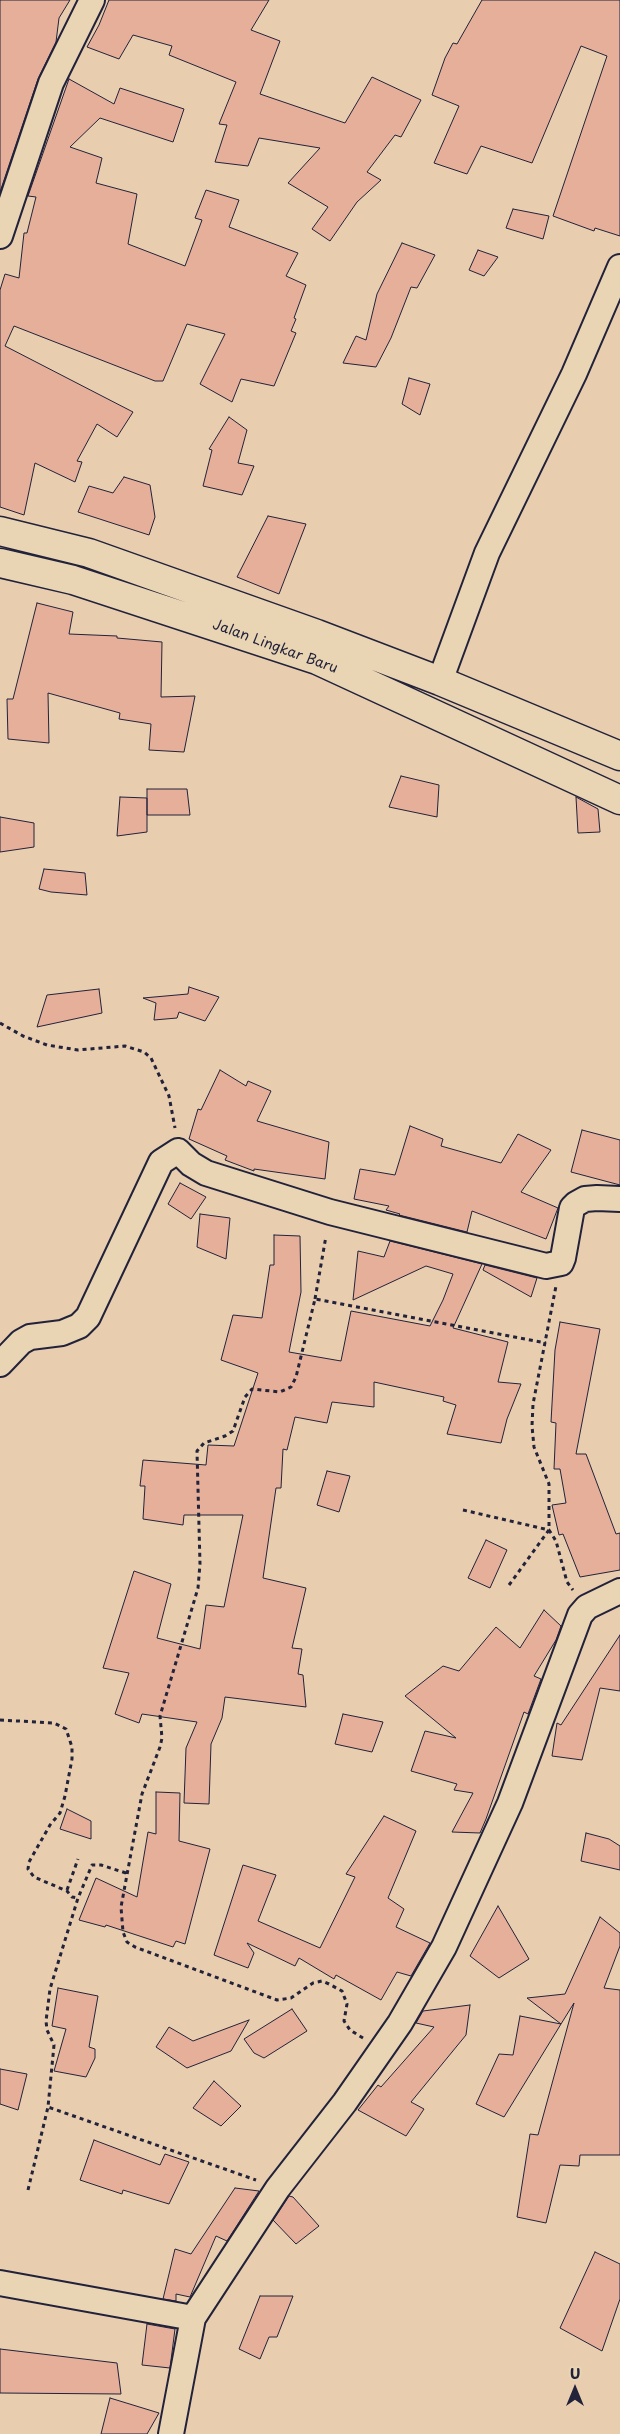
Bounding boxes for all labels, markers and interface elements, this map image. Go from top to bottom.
street label: Jalan Lingkar Baru [210,617,340,677]
text: U [570,2363,580,2384]
north arrow [550,2364,600,2414]

